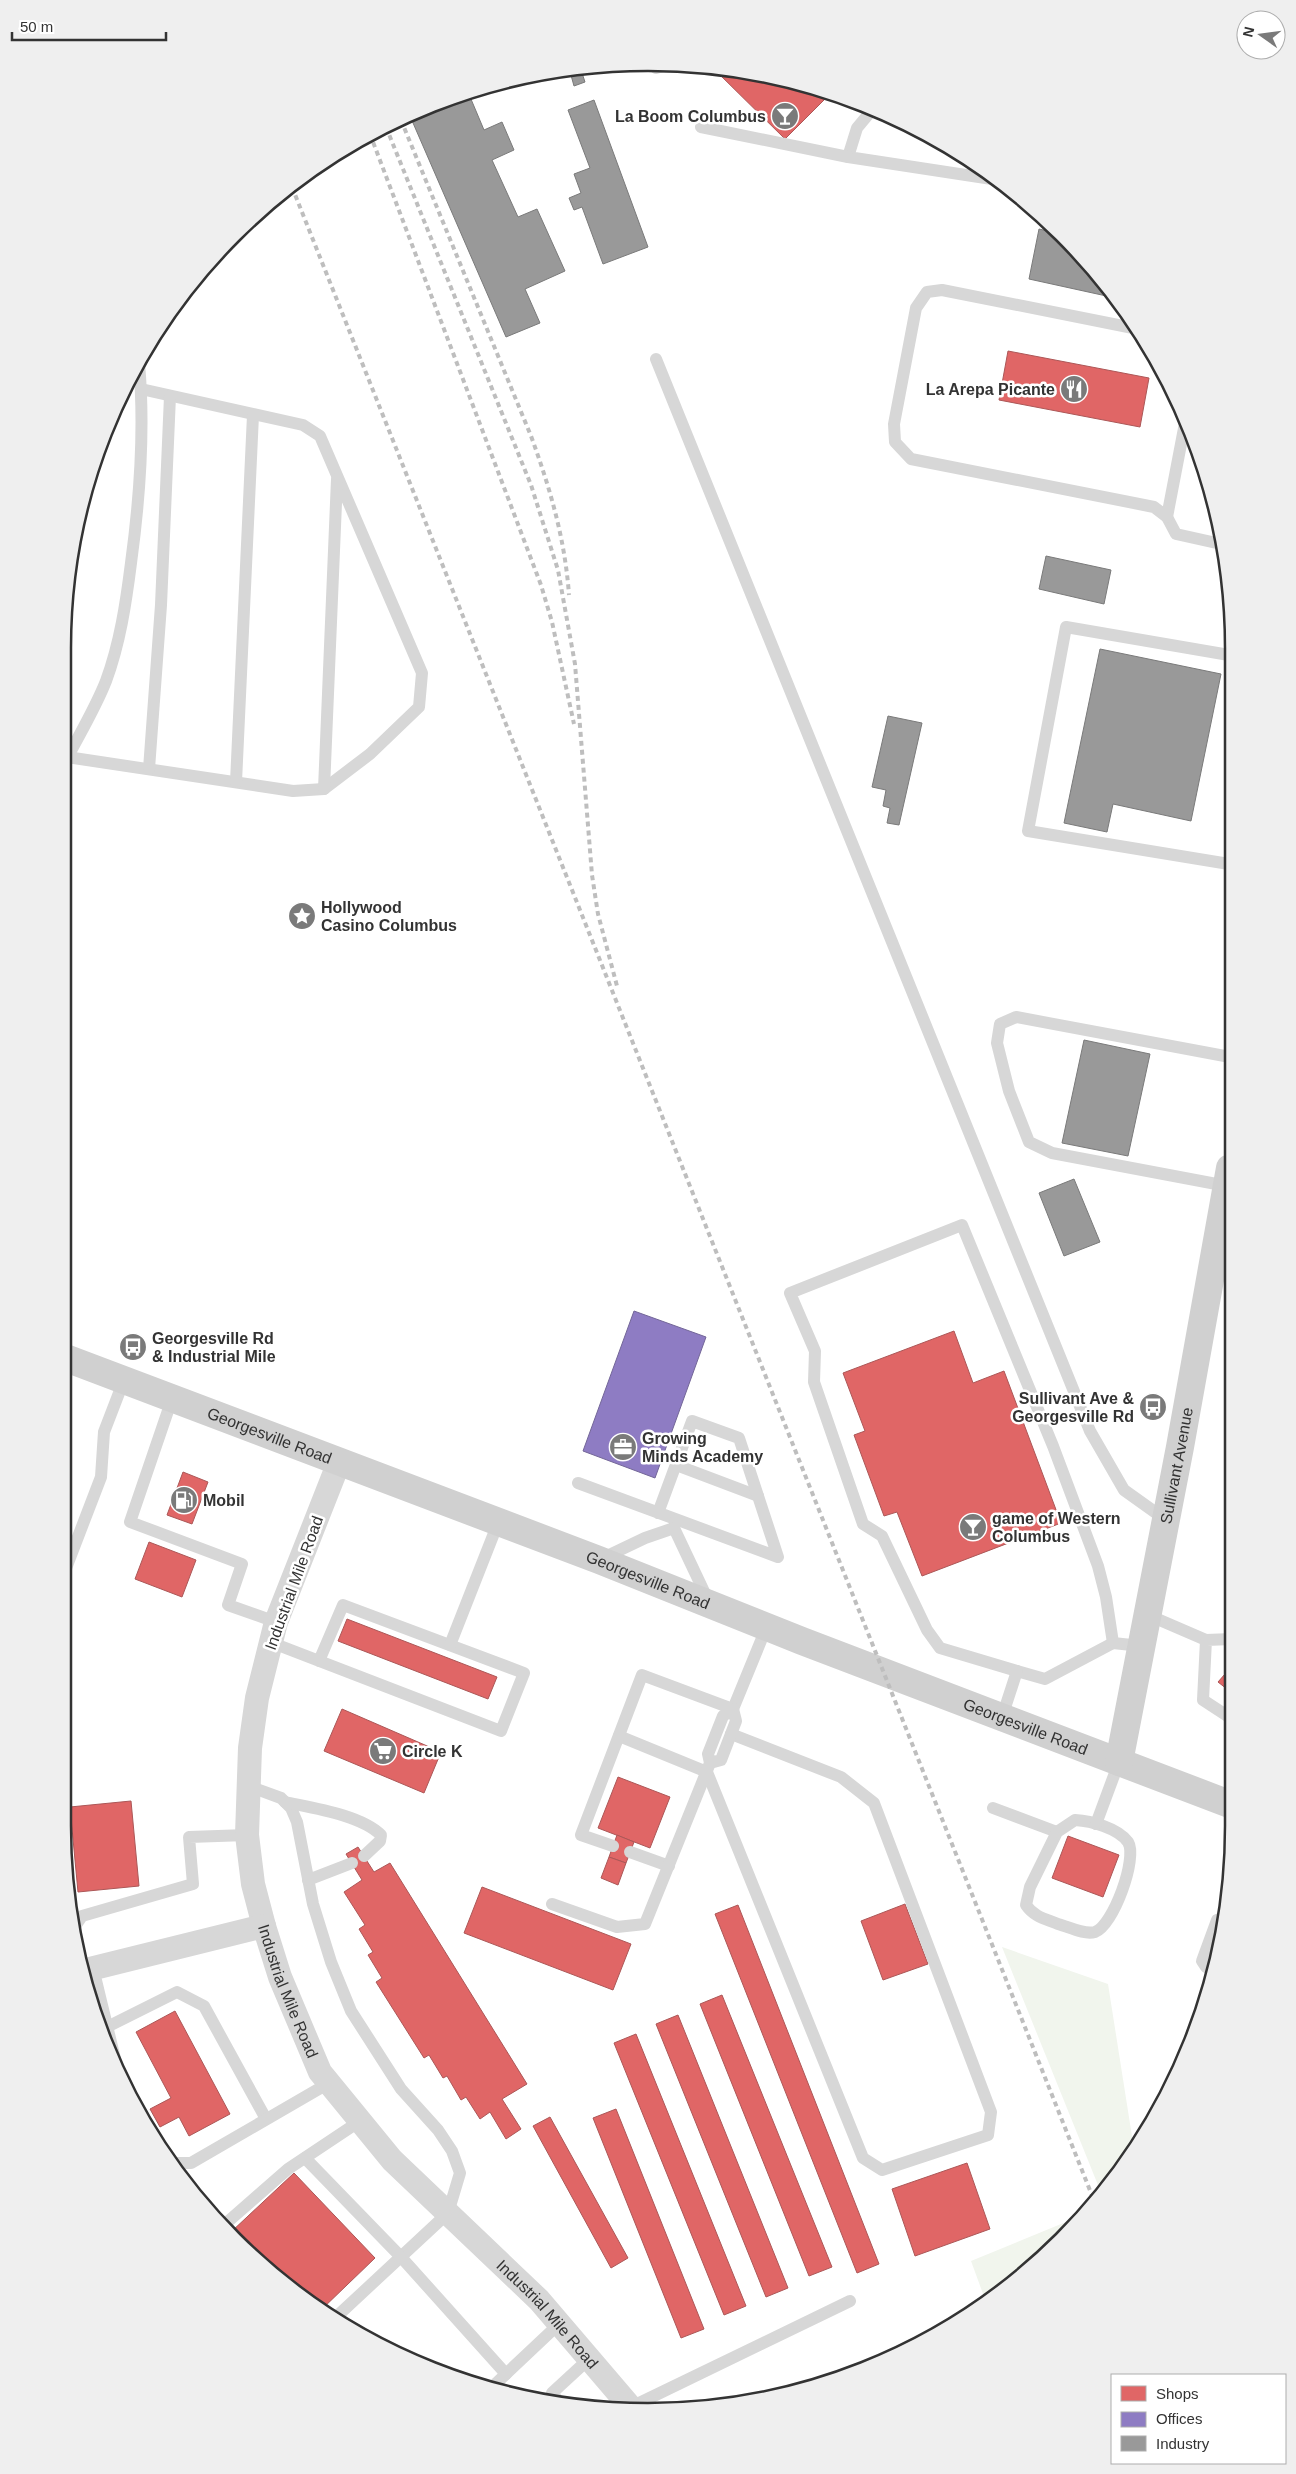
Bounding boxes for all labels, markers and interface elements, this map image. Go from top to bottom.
scale bar [12,10,166,42]
north arrow [1236,10,1286,60]
text: 50 m [20,18,53,35]
text: N [1239,25,1257,39]
bar icon: La Boom Columbus [770,101,800,131]
place label: La Boom Columbus [615,108,766,125]
restaurant icon: La Arepa Picante [1059,374,1089,404]
place label: La Arepa Picante [926,381,1055,398]
place label: Hollywood Casino Columbus [321,899,457,934]
place icon: Hollywood Casino Columbus [287,901,317,931]
place label: Georgesville Rd & Industrial Mile [152,1330,276,1365]
bus stop icon: Georgesville Rd & Industrial Mile [118,1332,148,1362]
place label: Sullivant Ave & Georgesville Rd [1012,1390,1134,1425]
bus stop icon: Sullivant Ave & Georgesville Rd [1138,1392,1168,1422]
street label: Georgesville Road [205,1404,334,1467]
street label: Sullivant Avenue [1157,1406,1195,1525]
place label: Growing Minds Academy [642,1430,763,1465]
office icon: Growing Minds Academy [608,1432,638,1462]
fuel station icon: Mobil [169,1485,199,1515]
place label: Mobil [203,1492,245,1509]
place label: game of Western Columbus [992,1510,1121,1545]
bar icon: game of Western Columbus [958,1512,988,1542]
street label: Industrial Mile Road [262,1514,326,1652]
street label: Georgesville Road [584,1547,712,1612]
street label: Georgesville Road [961,1695,1090,1758]
supermarket icon: Circle K [368,1736,398,1766]
place label: Circle K [402,1743,463,1760]
street label: Industrial Mile Road [255,1922,321,2060]
street label: Industrial Mile Road [494,2256,602,2372]
legend [1111,2374,1286,2464]
text: Shops [1156,2385,1199,2402]
text: Offices [1156,2410,1202,2427]
text: Industry [1156,2435,1210,2452]

